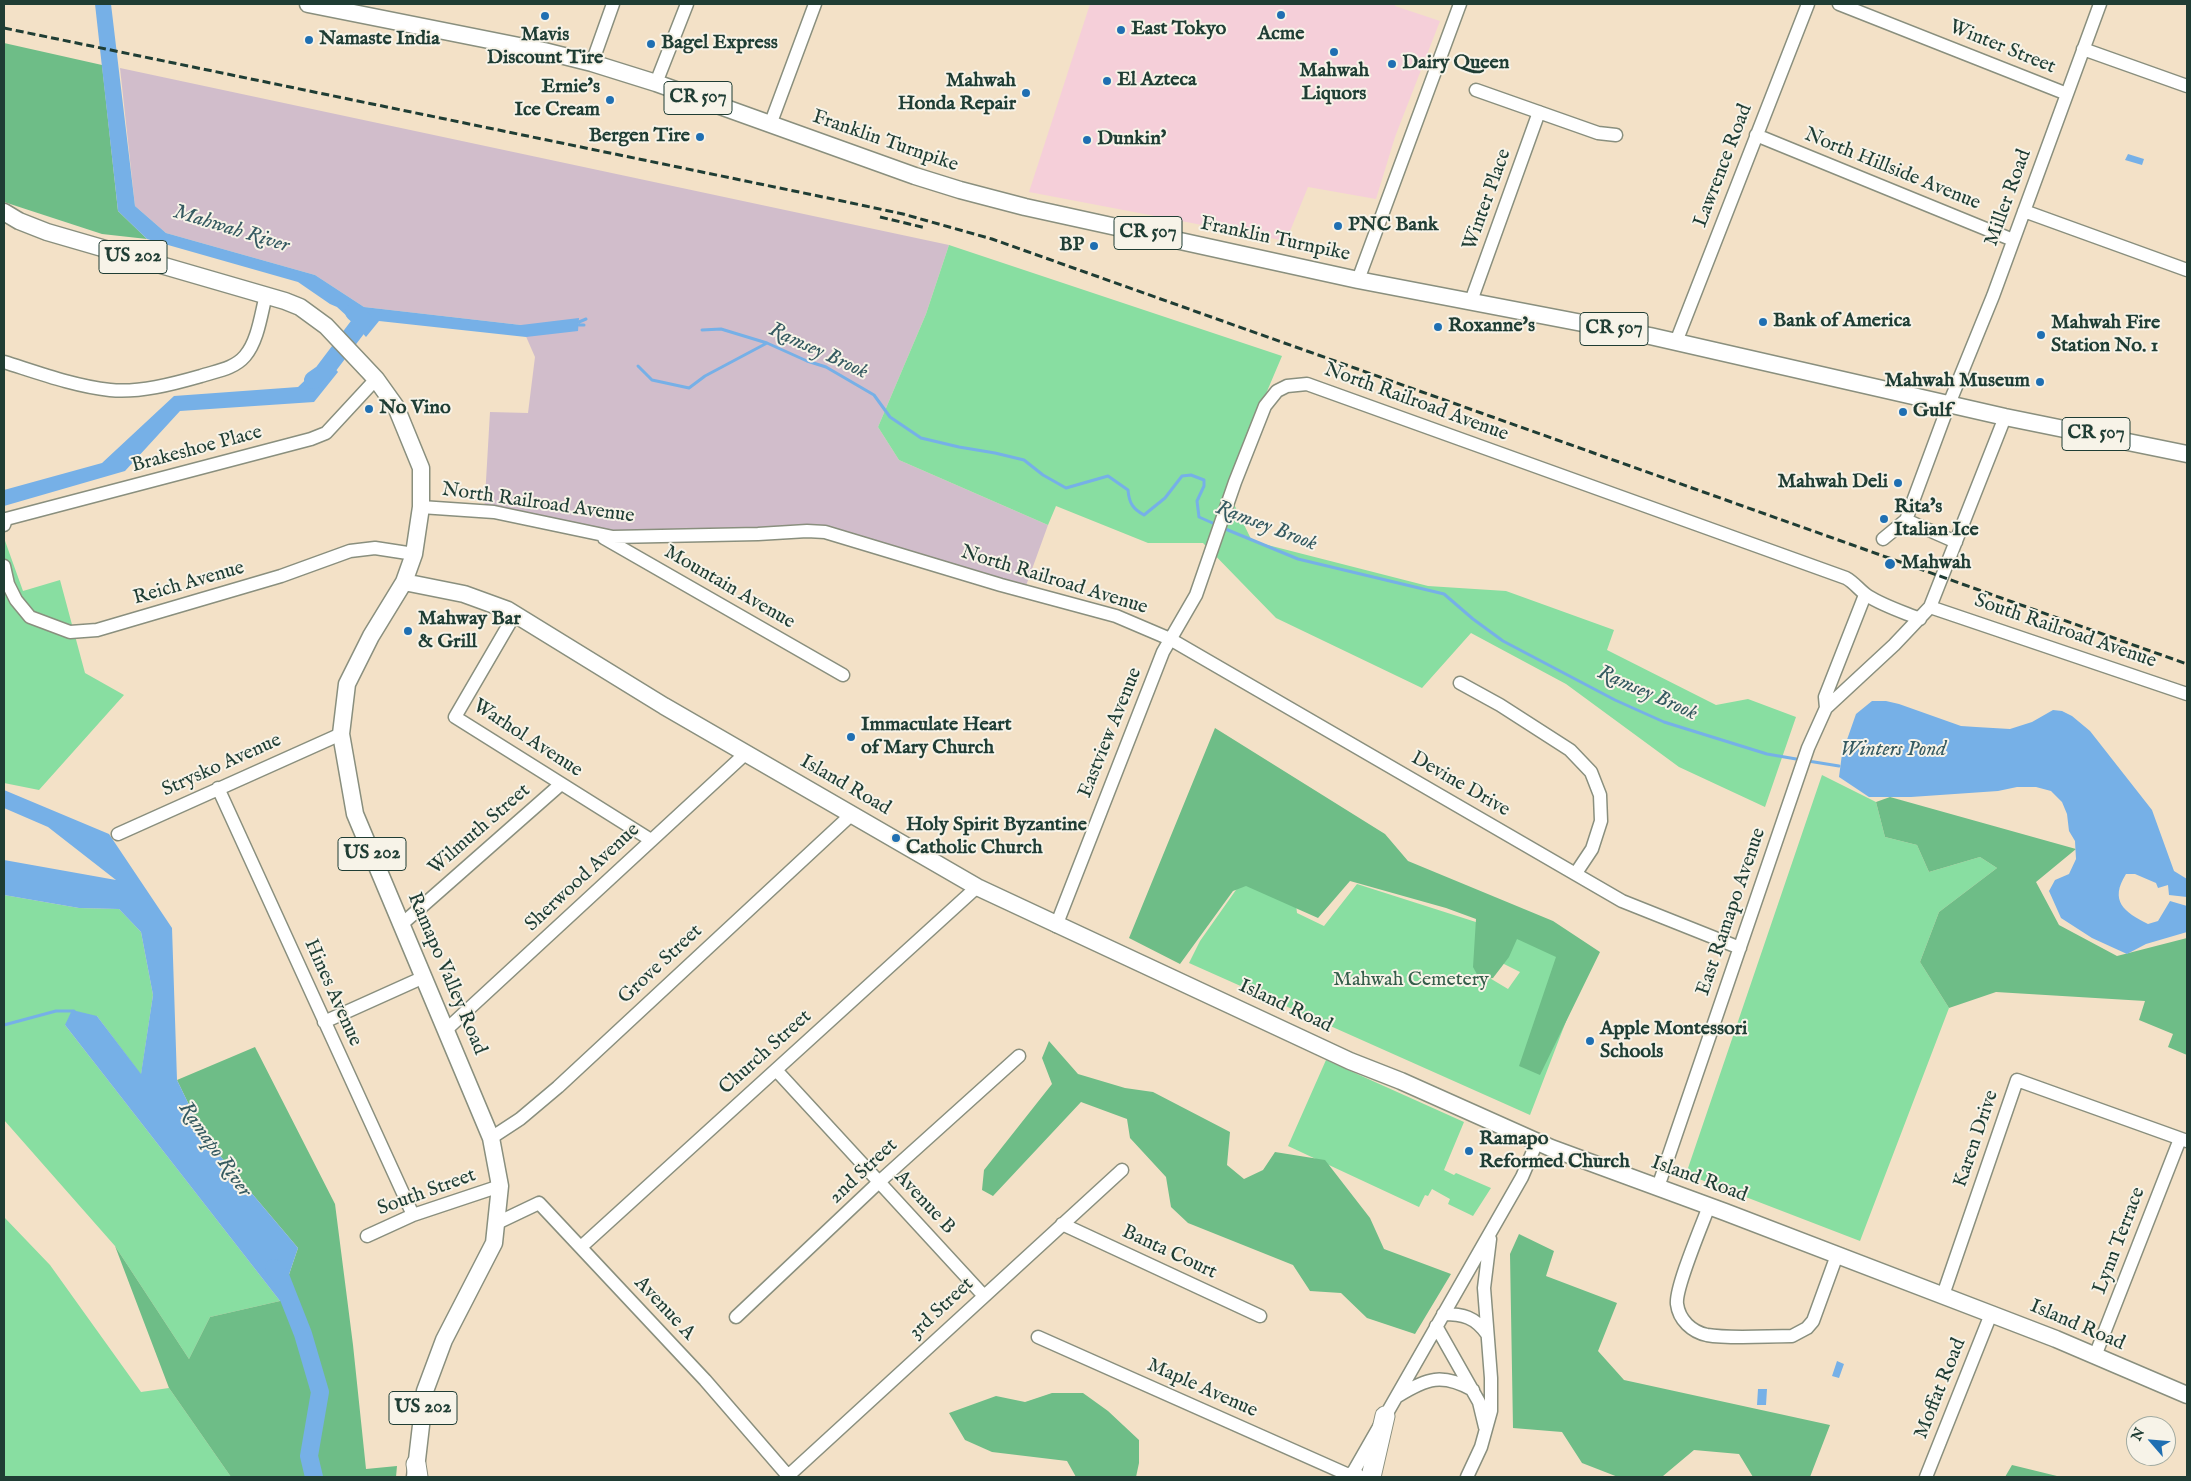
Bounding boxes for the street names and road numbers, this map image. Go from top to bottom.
street label: Winter Street [1945,16,2059,80]
road number: CR 507 [664,82,732,115]
street label: Lawrence Road [1689,101,1759,231]
street label: Franklin Turnpike [809,106,961,178]
street label: North Hillside Avenue [1800,124,1984,216]
street label: Winter Place [1459,146,1517,254]
street label: Miller Road [1980,146,2038,250]
street label: Franklin Turnpike [1198,212,1352,268]
road number: CR 507 [1114,217,1182,250]
road number: US 202 [99,240,167,274]
road number: CR 507 [1580,312,1648,346]
street label: North Railroad Avenue [1321,359,1511,447]
road number: CR 507 [2062,418,2130,450]
street label: Brakeshoe Place [129,421,265,479]
street label: North Railroad Avenue [440,479,636,529]
street label: Mountain Avenue [659,541,799,635]
street label: North Railroad Avenue [958,541,1150,621]
street label: Reich Avenue [131,557,247,611]
street label: South Railroad Avenue [1971,590,2159,674]
street label: Eastview Avenue [1074,664,1148,802]
street label: Warhol Avenue [468,695,586,783]
street label: Strysko Avenue [159,729,285,803]
street label: Devine Drive [1406,747,1514,823]
street label: Island Road [795,750,895,822]
street label: Wilmuth Street [424,779,536,881]
street label: Sherwood Avenue [521,819,645,937]
street label: East Ramapo Avenue [1692,825,1772,999]
road number: US 202 [338,838,406,871]
street label: Ramapo Valley Road [401,889,491,1059]
street label: Grove Street [614,920,708,1010]
street label: Hines Avenue [298,936,366,1050]
street label: Island Road [1234,975,1336,1039]
street label: Church Street [715,1005,817,1101]
street label: Karen Drive [1949,1087,2005,1191]
street label: 2nd Street [825,1134,903,1210]
street label: Island Road [1648,1152,1750,1208]
street label: South Street [375,1164,479,1222]
street label: Avenue B [888,1166,960,1240]
street label: Lynn Terrace [2089,1184,2151,1298]
street label: Banta Court [1118,1221,1220,1285]
street label: Avenue A [628,1272,700,1346]
street label: 3rd Street [905,1273,979,1345]
street label: Island Road [2026,1295,2128,1357]
street label: Moffat Road [1910,1335,1972,1443]
street label: Maple Avenue [1143,1354,1261,1424]
road number: US 202 [389,1392,457,1425]

